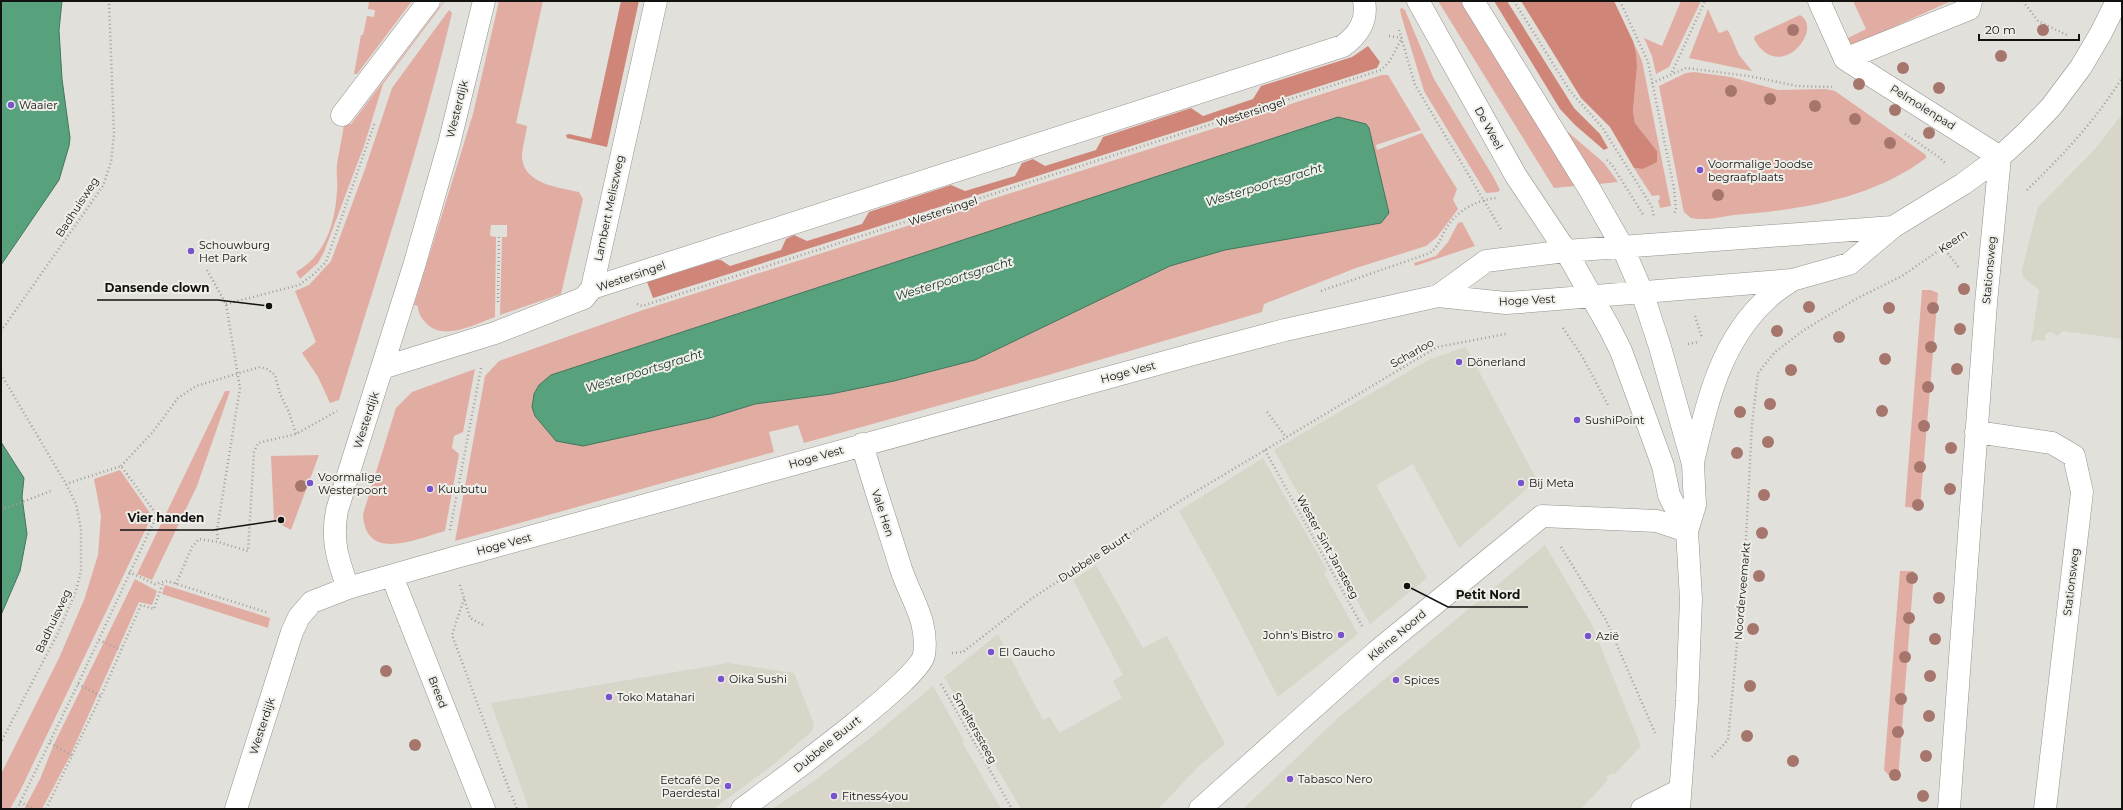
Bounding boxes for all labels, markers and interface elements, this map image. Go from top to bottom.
scale bar [1979,16,2079,42]
text: 20 m [1985,22,2016,37]
street label: Westerdijk [443,78,471,139]
street label: Pelmolenpad [1888,81,1958,133]
street label: Westersingel [1215,94,1287,130]
place label: Waaier [19,98,58,112]
marker: Waaier [6,100,16,110]
street label: De Weel [1472,104,1506,152]
street label: Lambert Meliszweg [591,154,627,262]
place label: Voormalige Joodse begraafplaats [1708,157,1813,184]
water label: Westerpoortsgracht [1203,160,1324,209]
marker: Voormalige Joodse begraafplaats [1695,165,1705,175]
street label: Badhuisweg [52,174,102,240]
street label: Westersingel [907,193,979,229]
street label: Keern [1936,226,1970,256]
street label: Stationsweg [1979,235,1999,305]
place label: Schouwburg Het Park [199,238,270,265]
marker: Schouwburg Het Park [186,246,196,256]
water label: Westerpoortsgracht [893,254,1014,303]
street label: Westersingel [595,258,667,294]
callout: Dansende clown [97,276,218,300]
text: Dansende clown [104,280,210,295]
street label: Hoge Vest [1498,292,1556,308]
street label: Scharloo [1388,335,1436,371]
water label: Westerpoortsgracht [583,346,704,395]
place label: Dönerland [1467,355,1526,369]
marker: Dönerland [1454,357,1464,367]
street label: Hoge Vest [1099,358,1158,386]
street label: Westerdijk [350,389,382,450]
place label: SushiPoint [1585,413,1645,427]
marker: SushiPoint [1572,415,1582,425]
street label: Hoge Vest [787,442,846,472]
place label: Voormalige Westerpoort [318,470,388,497]
place label: Bij Meta [1529,476,1574,490]
marker: Voormalige Westerpoort [305,478,315,488]
marker: Bij Meta [1516,478,1526,488]
place label: Kuubutu [438,482,487,496]
marker: Kuubutu [425,484,435,494]
street label: Vale Hen [869,487,897,539]
street label: Wester Sint Jansteeg [1294,493,1362,601]
callout: Vier handen [120,506,213,530]
text: Vier handen [127,510,204,525]
street label: Dubbele Buurt [1056,528,1133,585]
street label: Hoge Vest [475,530,534,558]
street label: Noorderveemarkt [1731,541,1753,641]
street label: Stationsweg [2060,547,2082,617]
callout: Petit Nord [1448,583,1528,607]
street label: Badhuisweg [32,587,74,655]
text: Petit Nord [1456,587,1520,602]
street label: Kleine Noord [1365,607,1429,663]
place label: John's Bistro [1262,628,1333,642]
place label: Azië [1596,629,1619,643]
marker: John's Bistro [1336,630,1346,640]
marker: Azië [1583,631,1593,641]
place label: El Gaucho [999,645,1055,659]
marker: El Gaucho [986,647,996,657]
place label: Oika Sushi [729,672,787,686]
place label: Spices [1404,673,1440,687]
street label: Breed [425,674,451,710]
marker: Oika Sushi [716,674,726,684]
marker: Spices [1391,675,1401,685]
place label: Toko Matahari [617,690,695,704]
street label: Smelterssteeg [950,690,1000,766]
marker: Toko Matahari [604,692,614,702]
street label: Westerdijk [246,695,278,756]
street label: Dubbele Buurt [790,712,864,775]
place label: Tabasco Nero [1298,772,1372,786]
place label: Eetcafé De Paerdestal [660,773,720,800]
marker: Tabasco Nero [1285,774,1295,784]
marker: Eetcafé De Paerdestal [723,781,733,791]
place label: Fitness4you [842,789,908,803]
marker: Fitness4you [829,791,839,801]

